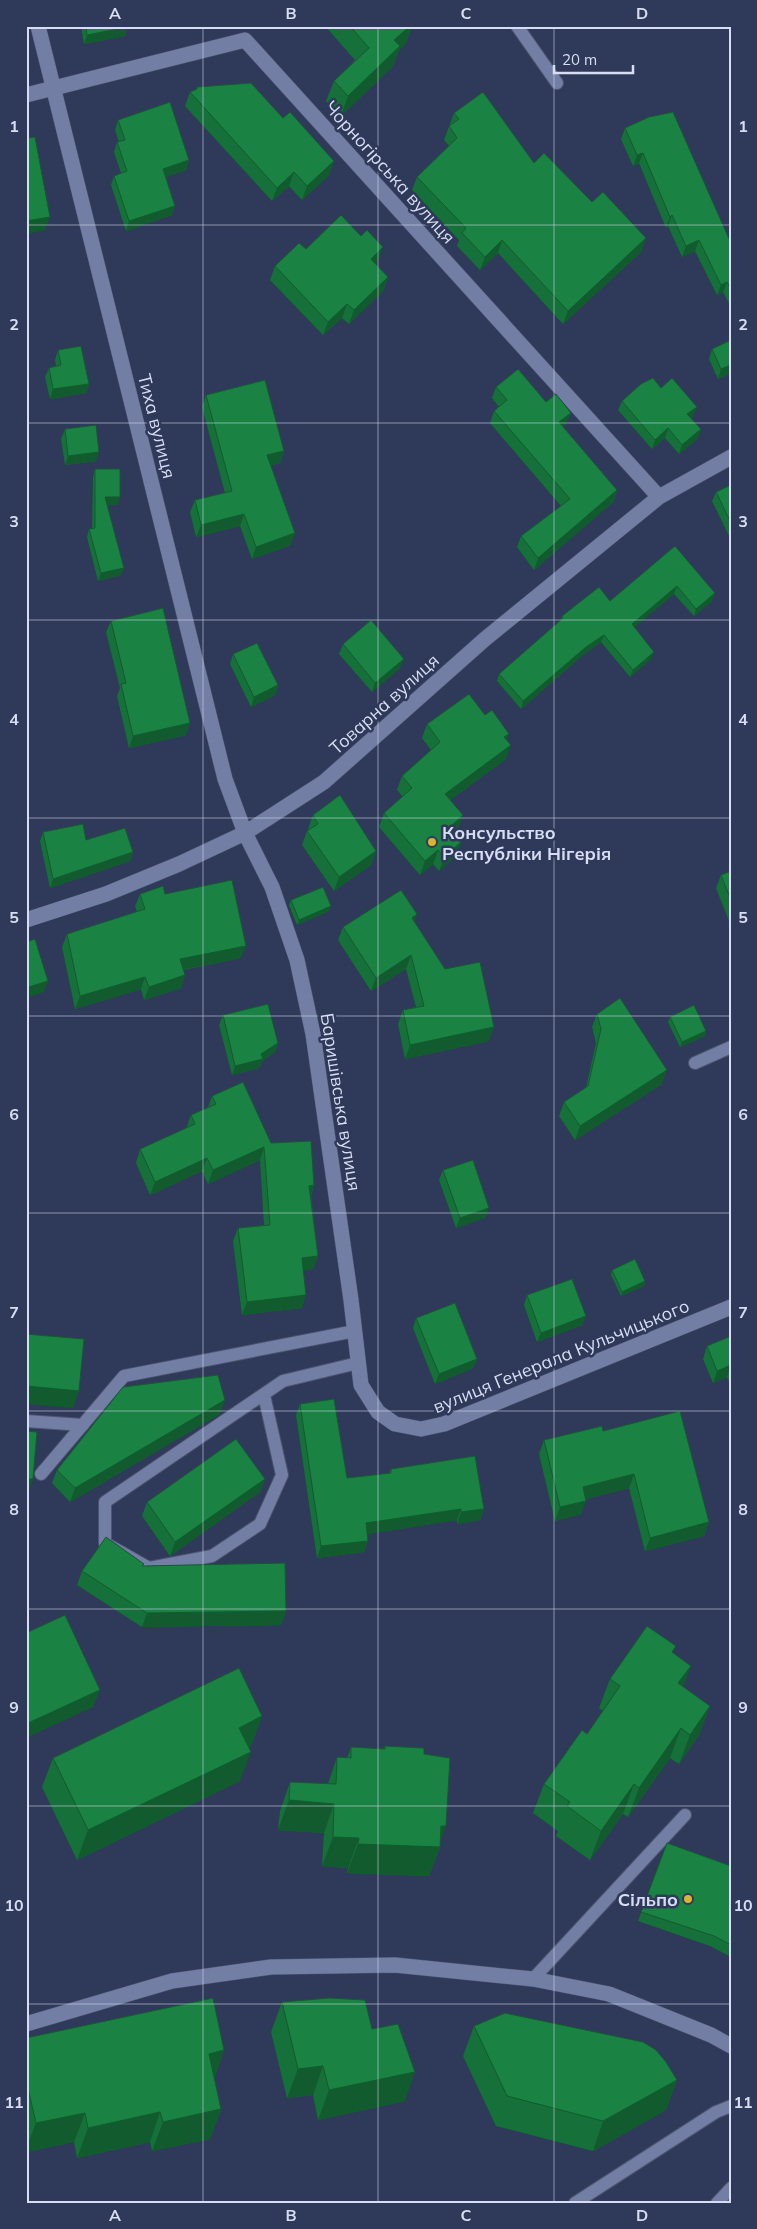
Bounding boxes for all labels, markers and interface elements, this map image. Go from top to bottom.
text: A [109,3,121,23]
text: B [285,3,297,23]
text: C [461,3,472,23]
text: D [636,3,648,23]
scale bar [554,42,633,74]
text: 20 m [562,50,597,69]
street label: Чорногірська вулиця [320,96,460,248]
text: 1 [9,116,19,136]
text: 1 [738,116,748,136]
text: 2 [9,314,19,334]
text: 2 [738,314,748,334]
street label: Тиха вулиця [133,371,181,481]
text: 3 [9,511,19,531]
text: 3 [738,511,748,531]
street label: Товарна вулиця [324,649,444,759]
text: 4 [9,709,19,729]
text: 4 [738,709,748,729]
place label: Консульство Республіки Нігерія [442,821,611,865]
marker: Консульство Республіки Нігерія [426,836,438,848]
text: 5 [9,907,19,927]
text: 5 [738,907,748,927]
street label: Баришівська вулиця [316,1011,366,1193]
text: 6 [9,1104,19,1124]
text: 6 [738,1104,748,1124]
street label: вулиця Генерала Кульчицького [430,1294,692,1418]
text: 7 [9,1302,19,1322]
text: 7 [738,1302,748,1322]
text: 8 [9,1499,19,1519]
text: 8 [738,1499,748,1519]
text: 9 [9,1697,19,1717]
text: 9 [738,1697,748,1717]
place label: Сільпо [618,1888,678,1911]
marker: Сільпо [682,1893,694,1905]
text: 10 [4,1895,24,1915]
text: 10 [733,1895,753,1915]
text: 11 [4,2092,24,2112]
text: 11 [733,2092,753,2112]
text: A [109,2205,121,2225]
text: B [285,2205,297,2225]
text: C [461,2205,472,2225]
text: D [636,2205,648,2225]

